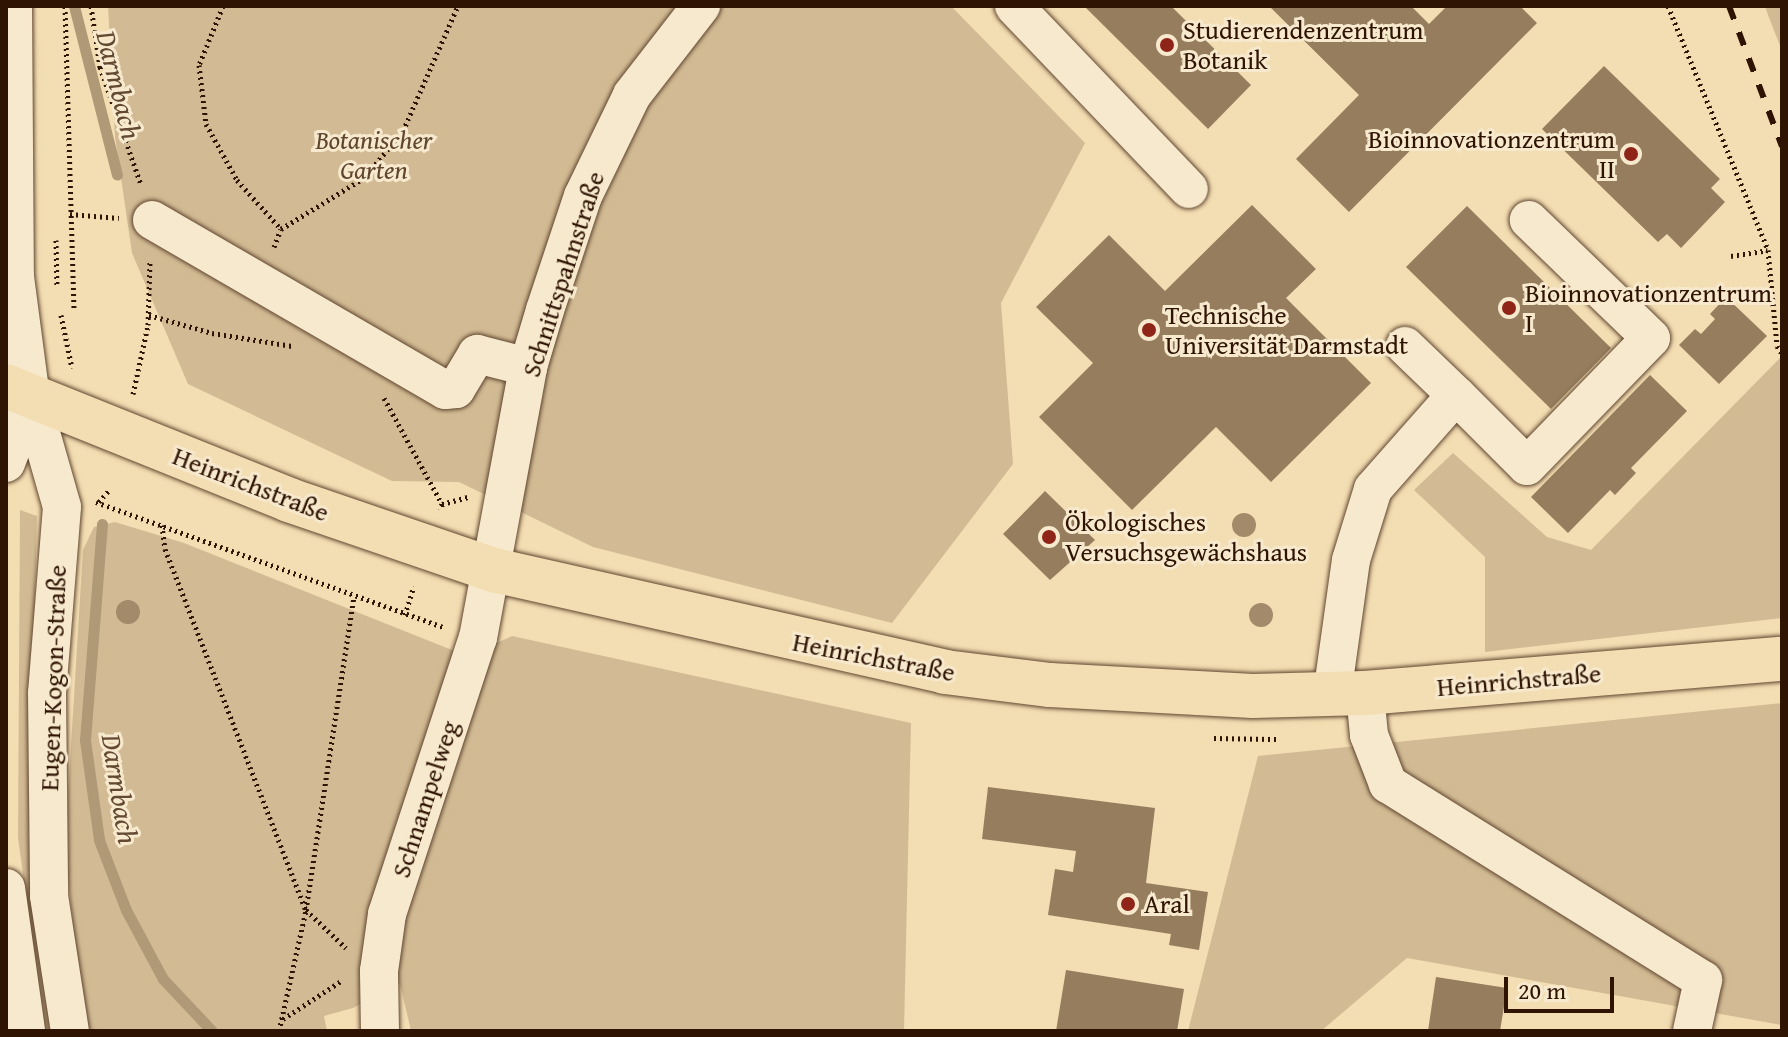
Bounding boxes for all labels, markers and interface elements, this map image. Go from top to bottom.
place label: Studierendenzentrum Botanik [1183,14,1423,76]
water label: Darmbach [89,27,149,143]
marker: Studierendenzentrum Botanik [1158,36,1176,54]
place label: Bioinnovationzentrum II [1368,123,1615,184]
park label: Botanischer Garten [315,124,433,186]
marker: Bioinnovationzentrum II [1622,145,1640,163]
street label: Schnittspahnstraße [515,167,611,381]
place label: Bioinnovationzentrum I [1525,277,1772,338]
place label: Technische Universität Darmstadt [1165,299,1408,360]
marker: Bioinnovationzentrum I [1500,299,1518,317]
marker: Technische Universität Darmstadt [1140,321,1158,339]
street label: Heinrichstraße [168,440,334,528]
place label: Ökologisches Versuchsgewächshaus [1065,506,1307,568]
marker: Ökologisches Versuchsgewächshaus [1040,528,1058,546]
street label: Eugen-Kogon-Straße [33,564,73,792]
street label: Heinrichstraße [790,626,958,688]
street label: Heinrichstraße [1436,657,1602,703]
street label: Schnampelweg [385,717,465,881]
water label: Darmbach [95,732,145,846]
place label: Aral [1144,888,1190,920]
marker: Aral [1119,895,1137,913]
scale bar [1508,961,1618,1011]
text: 20 m [1518,973,1566,1008]

